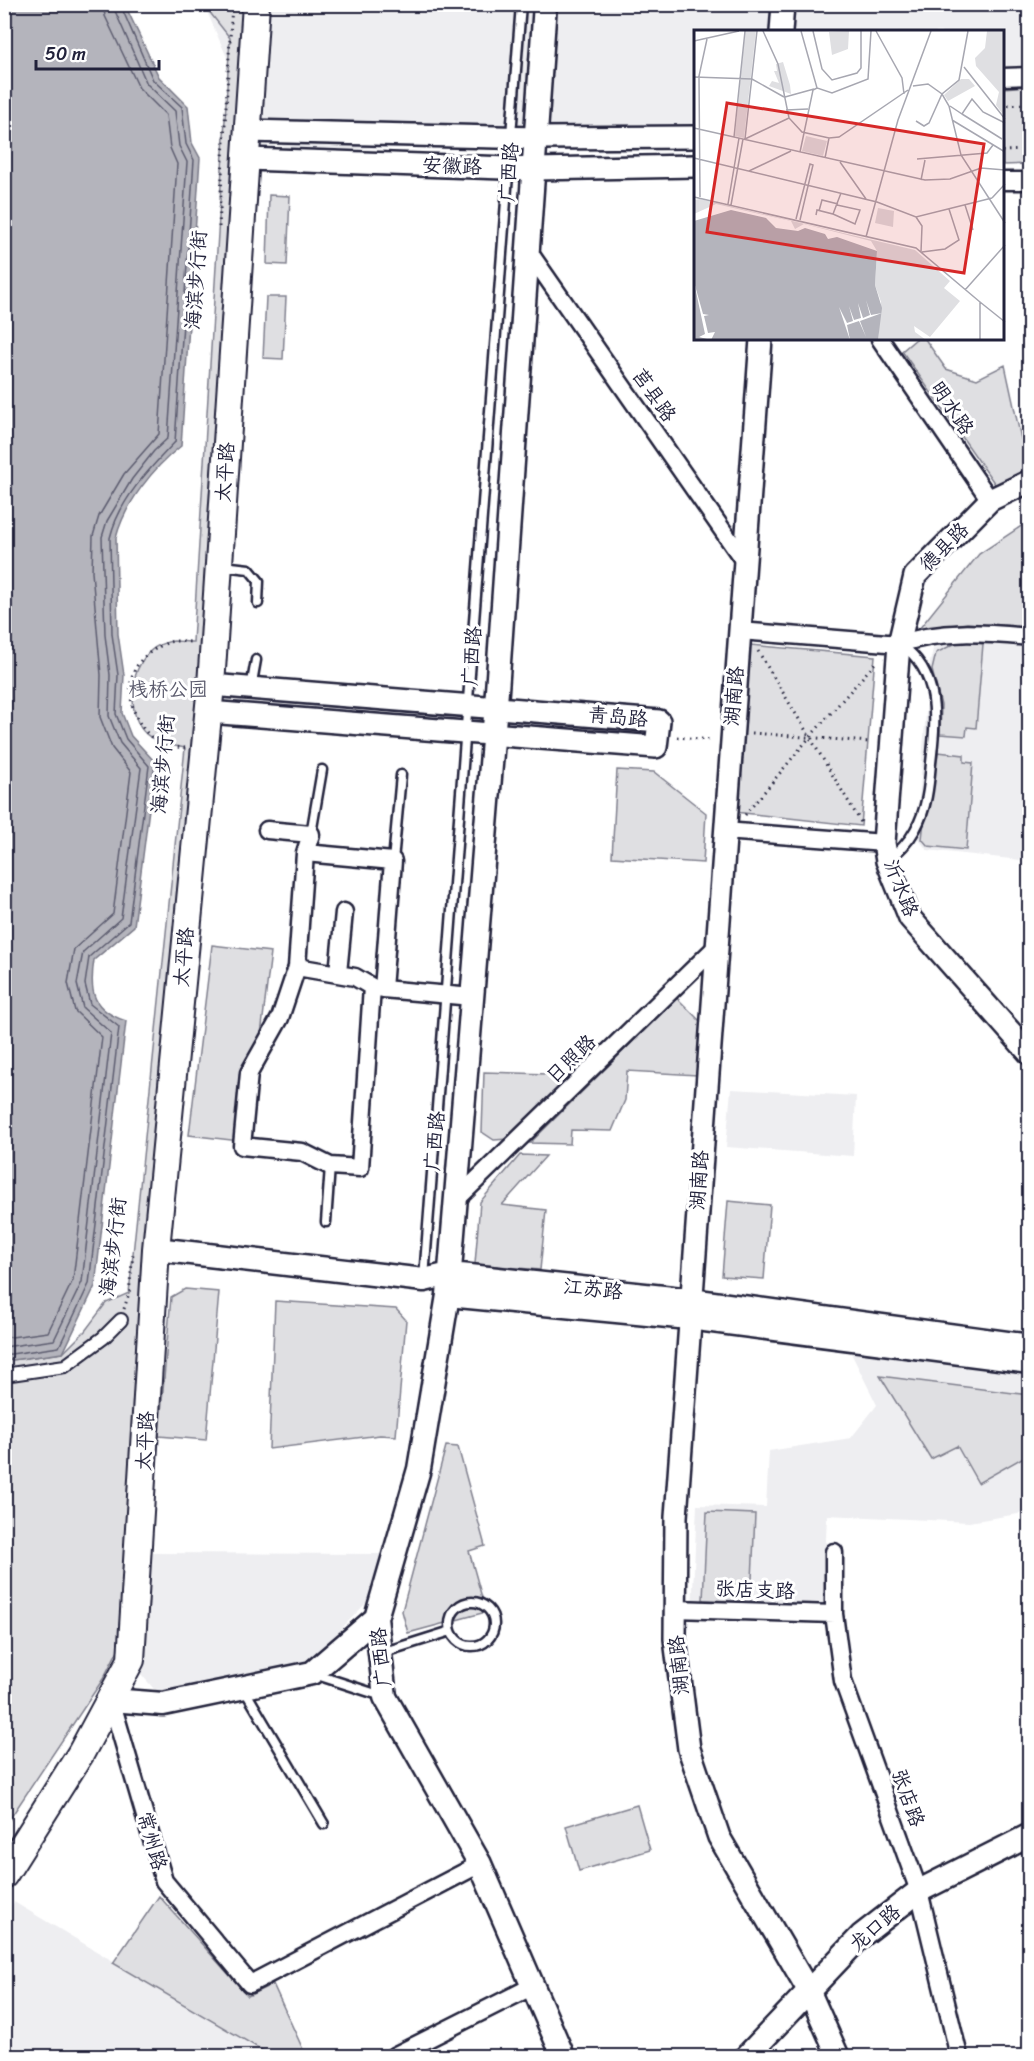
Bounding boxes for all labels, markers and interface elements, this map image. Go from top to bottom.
inset map [694,30,1004,340]
scale bar [36,33,159,71]
text: 50 m [45,38,86,70]
street label: 广西路 [489,140,529,203]
street label: 安徽路 [421,147,484,185]
street label: 海滨步行街 [175,229,217,331]
street label: 莒县路 [622,360,686,430]
street label: 明水路 [921,373,984,443]
street label: 太平路 [205,440,245,503]
street label: 德县路 [910,513,978,581]
street label: 广西路 [452,624,492,687]
street label: 湖南路 [714,664,754,727]
park label: 栈桥公园 [128,672,208,707]
street label: 青岛路 [587,697,650,737]
street label: 海滨步行街 [141,713,185,815]
street label: 沂水路 [874,854,929,923]
street label: 太平路 [164,925,204,988]
street label: 日照路 [537,1025,605,1092]
street label: 广西路 [415,1109,455,1172]
street label: 湖南路 [679,1148,719,1211]
street label: 海滨步行街 [90,1195,136,1299]
street label: 江苏路 [561,1268,626,1310]
street label: 太平路 [126,1409,164,1472]
street label: 张店支路 [714,1571,797,1609]
street label: 广西路 [360,1624,402,1689]
street label: 湖南路 [658,1632,700,1697]
street label: 张店路 [881,1764,935,1833]
street label: 常州路 [127,1807,177,1876]
street label: 龙口路 [841,1894,910,1961]

